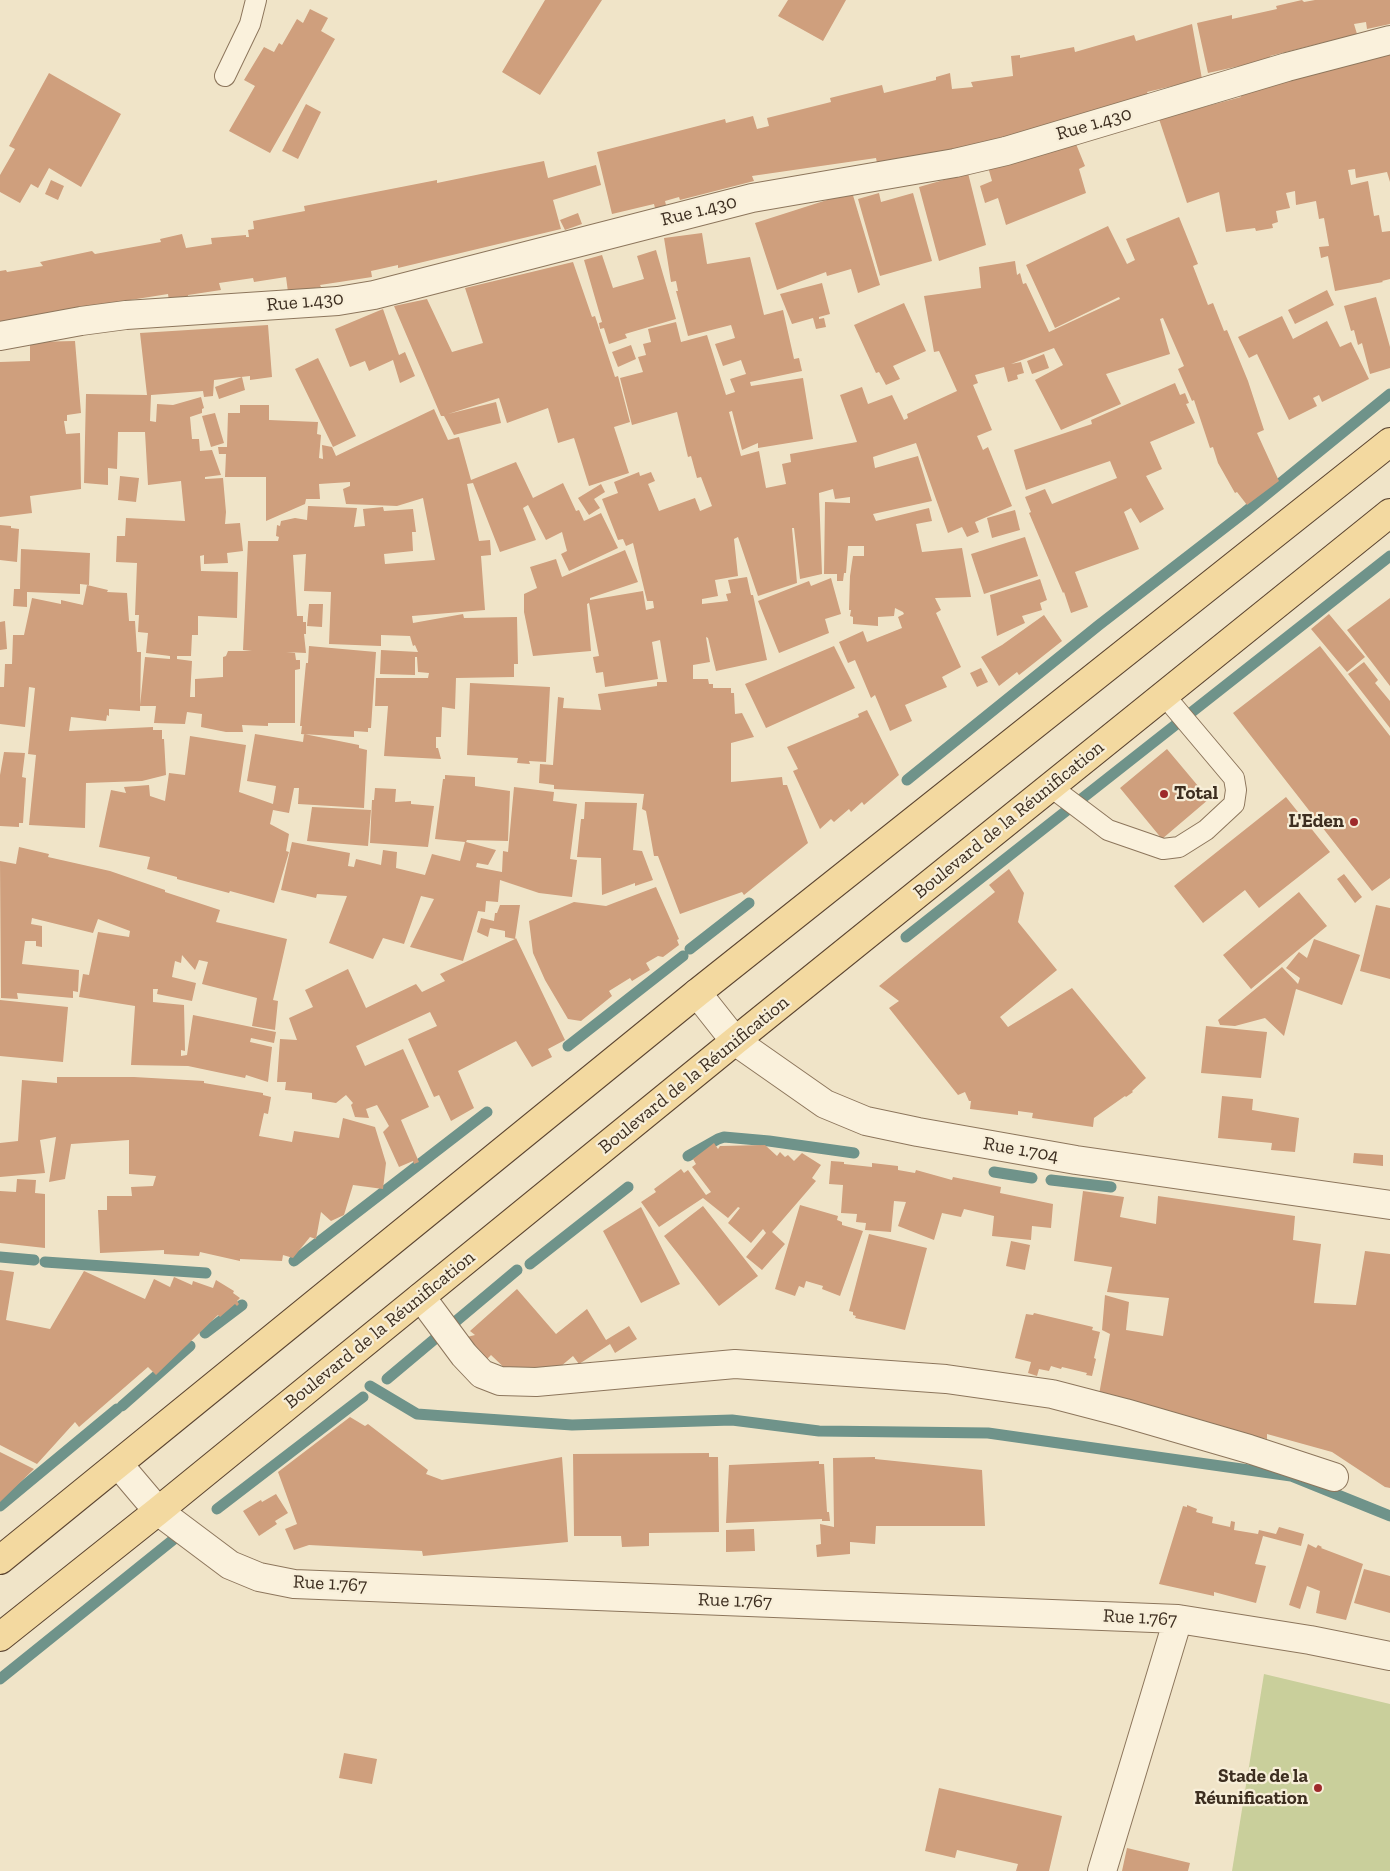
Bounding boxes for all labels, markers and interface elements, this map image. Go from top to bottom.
street label: Rue 1.430 [1054,102,1134,146]
street label: Rue 1.430 [659,191,739,231]
street label: Rue 1.430 [265,287,345,317]
street label: Boulevard de la Réunification [909,736,1109,904]
place label: Total [1174,783,1218,805]
marker: Total [1158,788,1170,800]
place label: L'Eden [1289,811,1344,833]
marker: L'Eden [1348,816,1360,828]
street label: Boulevard de la Réunification [594,991,794,1159]
street label: Rue 1.704 [982,1132,1060,1168]
street label: Boulevard de la Réunification [280,1246,480,1414]
street label: Rue 1.767 [292,1571,368,1597]
street label: Rue 1.767 [698,1588,772,1614]
street label: Rue 1.767 [1102,1605,1178,1631]
place label: Stade de la Réunification [1194,1766,1308,1810]
marker: Stade de la Réunification [1312,1782,1324,1794]

